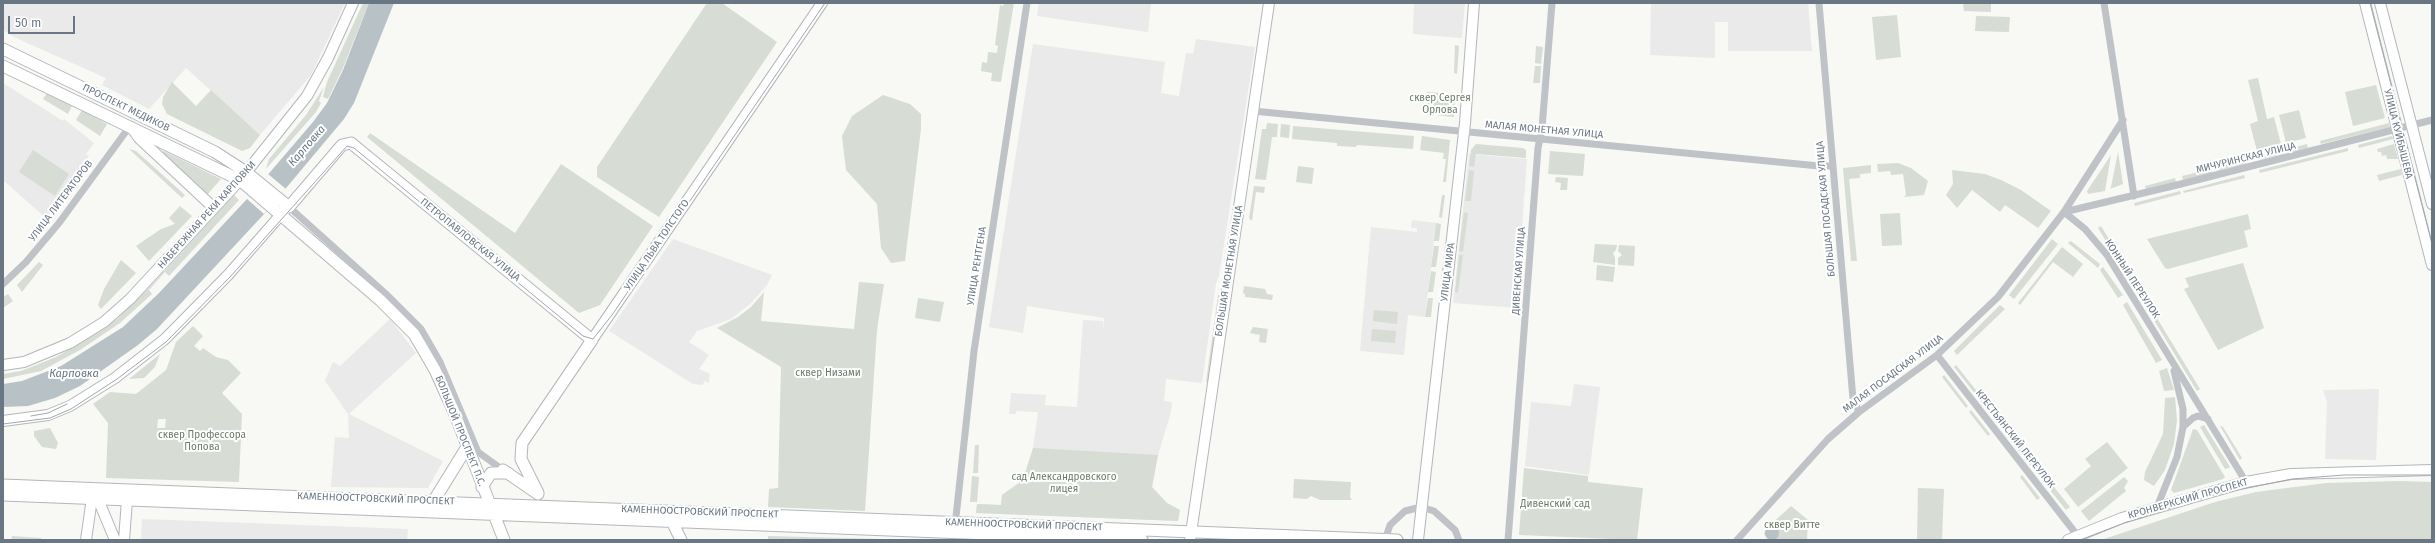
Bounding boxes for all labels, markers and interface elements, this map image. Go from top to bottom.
scale bar [10,8,77,34]
text: 50 m [15,16,41,30]
street label: ПРОСПЕКТ МЕДИКОВ [80,82,172,134]
street label: УЛИЦА КУЙБЫШЕВА [2381,88,2415,180]
park label: сквер Сергея Орлова [1409,92,1471,116]
street label: МАЛАЯ МОНЕТНАЯ УЛИЦА [1484,119,1604,141]
water label: Карповка [286,123,328,169]
street label: БОЛЬШАЯ ПОСАДСКАЯ УЛИЦА [1814,140,1838,278]
street label: МИЧУРИНСКАЯ УЛИЦА [2195,140,2297,176]
street label: УЛИЦА ЛИТЕРАТОРОВ [27,158,95,244]
street label: НАБЕРЕЖНАЯ РЕКИ КАРПОВКИ [155,159,259,271]
street label: ПЕТРОПАВЛОВСКАЯ УЛИЦА [418,196,522,284]
street label: УЛИЦА ЛЬВА ТОЛСТОГО [622,197,692,293]
street label: БОЛЬШАЯ МОНЕТНАЯ УЛИЦА [1213,205,1245,337]
street label: УЛИЦА РЕНТГЕНА [965,226,989,306]
street label: ДИВЕНСКАЯ УЛИЦА [1510,227,1528,315]
street label: КОННЫЙ ПЕРЕУЛОК [2102,237,2162,321]
street label: УЛИЦА МИРА [1438,242,1458,302]
street label: МАЛАЯ ПОСАДСКАЯ УЛИЦА [1840,332,1946,416]
water label: Карповка [49,367,99,381]
park label: сквер Низами [795,367,861,379]
street label: БОЛЬШОЙ ПРОСПЕКТ П.С. [432,374,488,488]
street label: КРЕСТЬЯНСКИЙ ПЕРЕУЛОК [1973,387,2057,491]
park label: сквер Профессора Попова [158,429,246,452]
park label: сад Александровского лицея [1012,471,1116,494]
street label: КРОНВЕРКСКИЙ ПРОСПЕКТ [2127,476,2249,522]
street label: КАМЕННООСТРОВСКИЙ ПРОСПЕКТ [297,490,455,508]
park label: Дивенский сад [1520,498,1590,510]
street label: КАМЕННООСТРОВСКИЙ ПРОСПЕКТ [621,503,779,521]
street label: КАМЕННООСТРОВСКИЙ ПРОСПЕКТ [945,516,1103,534]
park label: сквер Витте [1764,519,1820,531]

